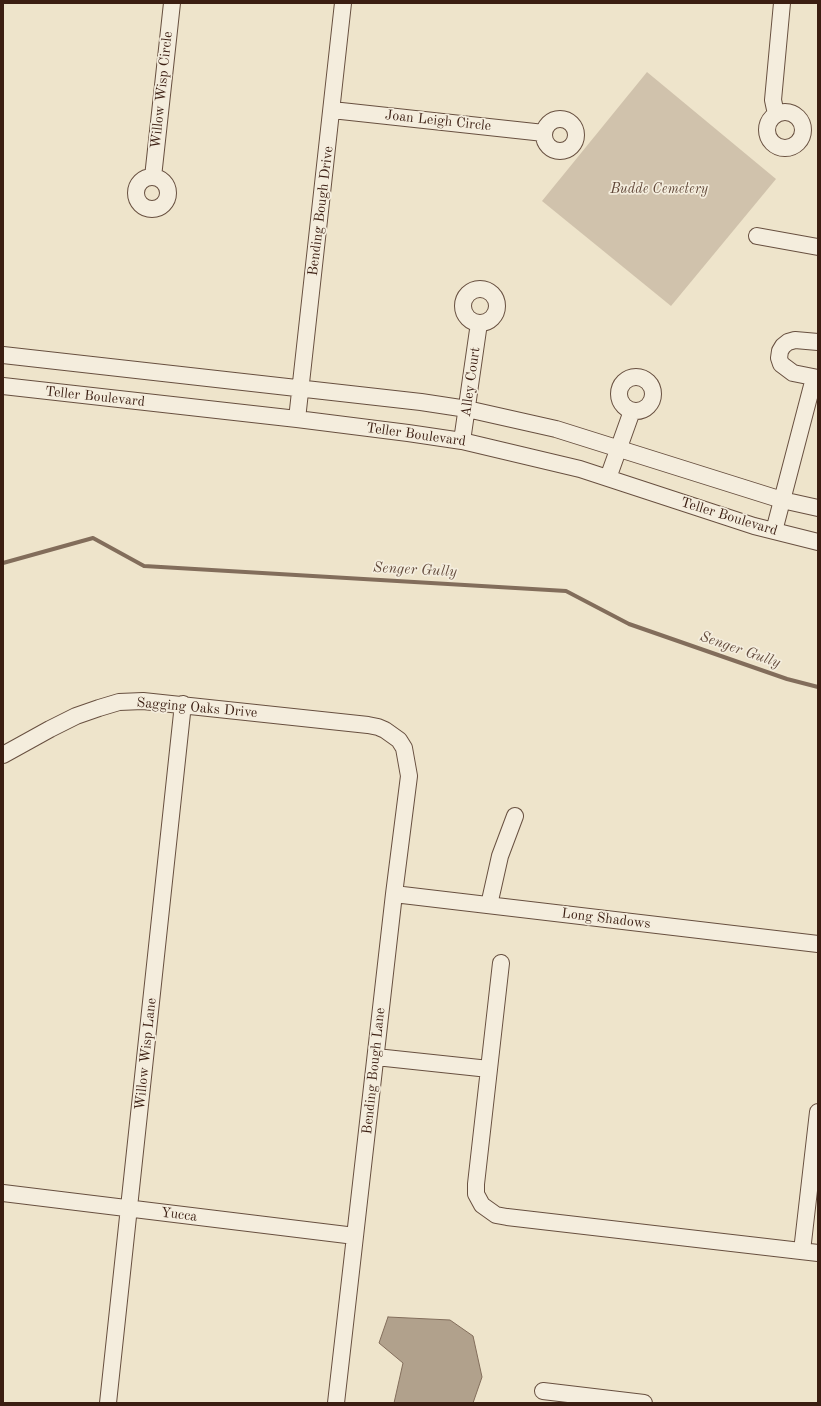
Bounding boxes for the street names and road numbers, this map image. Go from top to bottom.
street label: Willow Wisp Circle [147,31,177,149]
street label: Joan Leigh Circle [384,107,492,135]
street label: Bending Bough Drive [305,145,337,277]
street label: Alley Court [458,346,484,418]
street label: Teller Boulevard [44,383,146,411]
street label: Teller Boulevard [365,420,467,450]
street label: Teller Boulevard [679,494,779,540]
street label: Sagging Oaks Drive [136,694,258,722]
street label: Long Shadows [561,905,651,933]
street label: Willow Wisp Lane [132,997,160,1111]
street label: Bending Bough Lane [359,1007,389,1135]
street label: Yucca [160,1204,198,1226]

